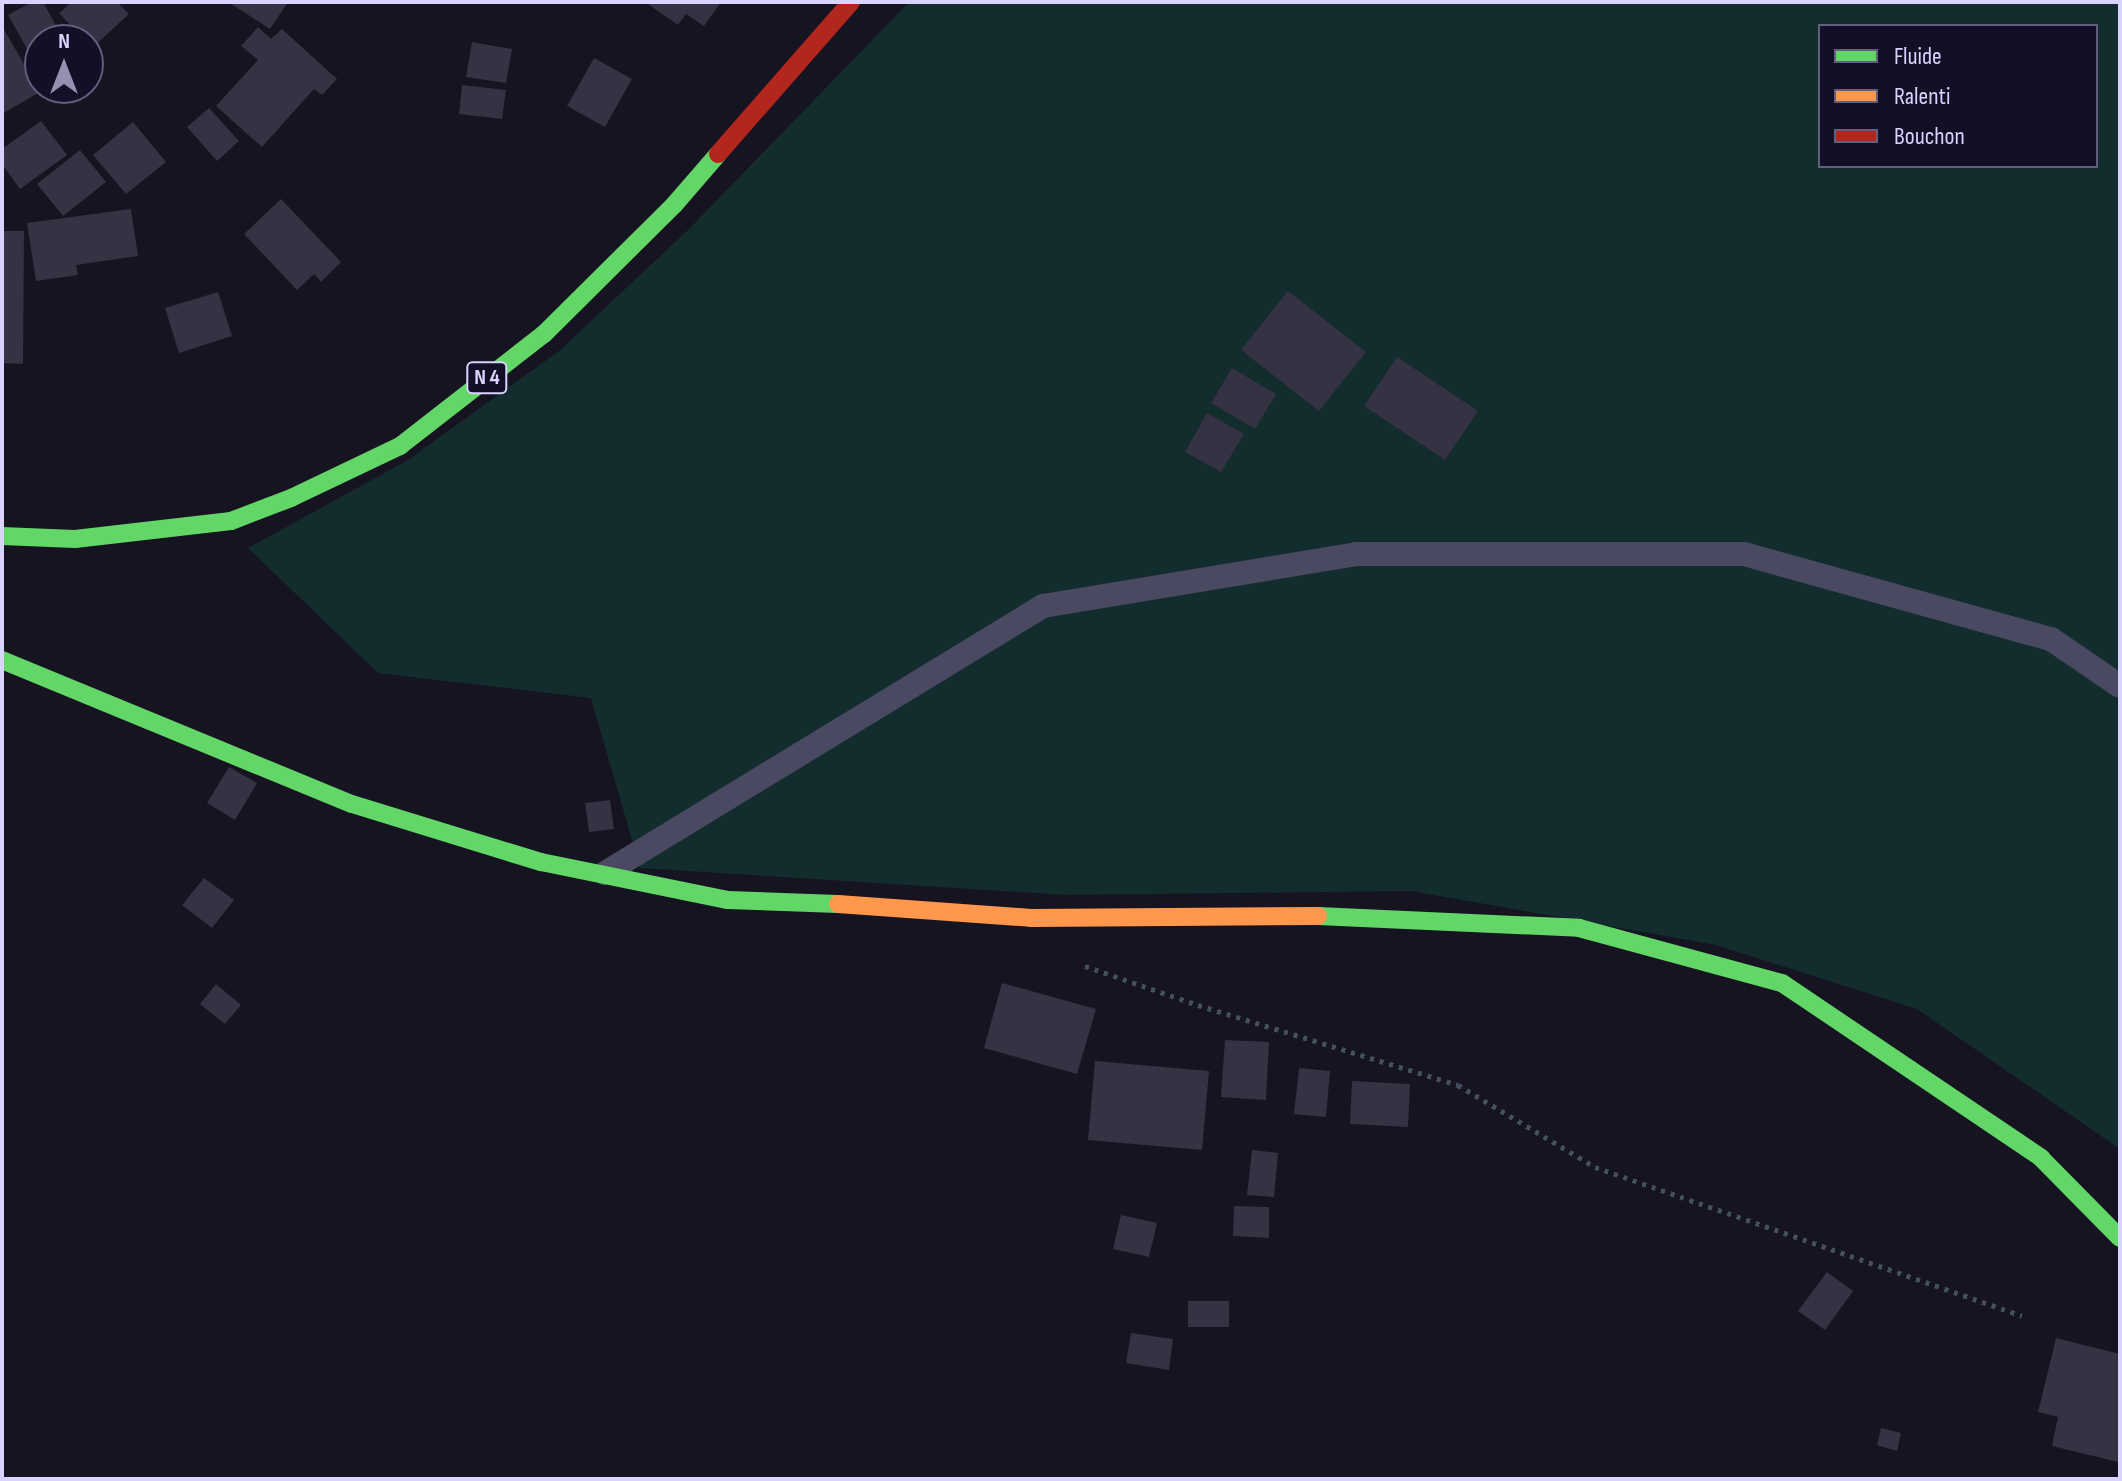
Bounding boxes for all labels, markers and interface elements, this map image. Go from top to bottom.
north arrow [24,24,104,104]
legend [1818,24,2098,168]
text: N [58,28,70,55]
text: Fluide [1894,42,1942,71]
text: Ralenti [1894,82,1950,111]
text: Bouchon [1894,122,1965,151]
road number: N 4 [465,360,509,396]

